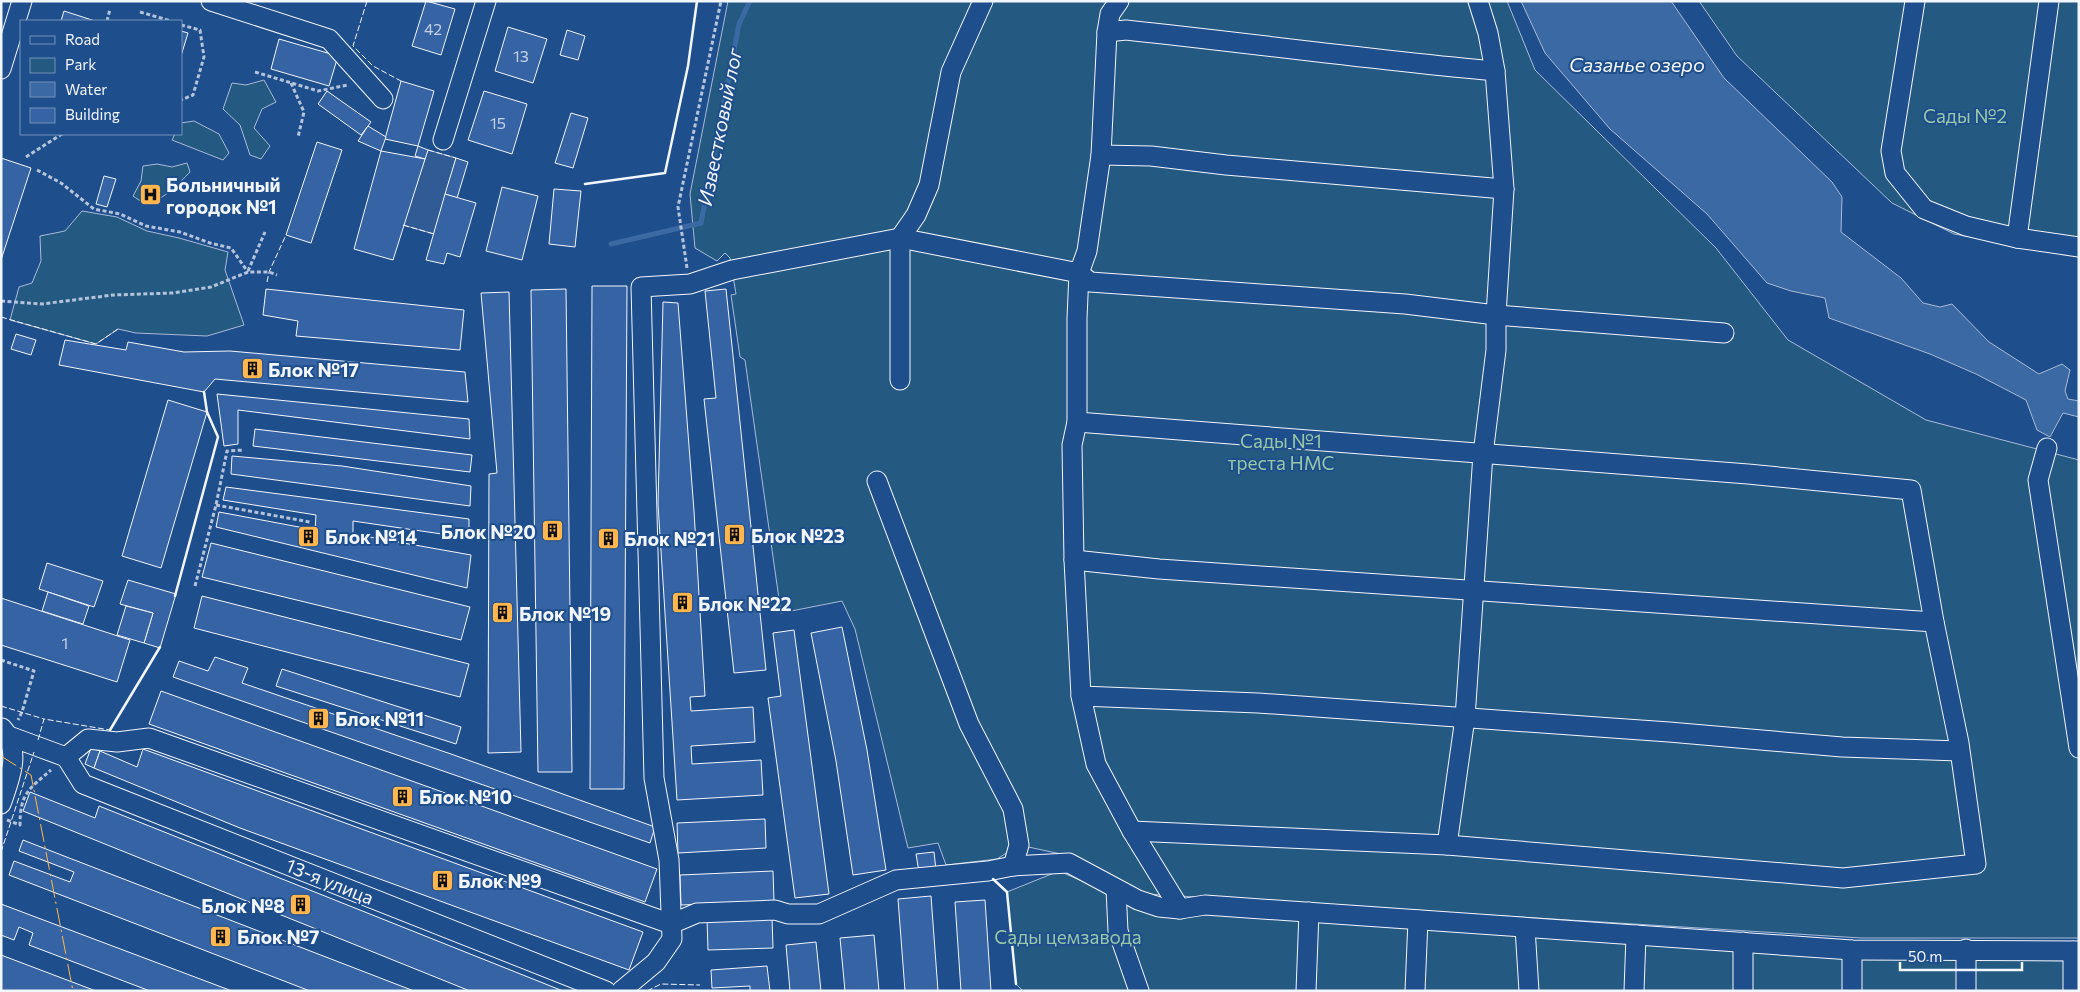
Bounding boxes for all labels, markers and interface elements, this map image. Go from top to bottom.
house number: 42 [424,19,442,38]
legend [20,20,182,135]
text: Road [65,30,100,48]
water label: Известковый лог [692,45,746,208]
house number: 13 [513,46,529,65]
water label: Сазанье озеро [1569,52,1705,76]
text: Park [65,55,96,73]
text: Water [65,80,107,98]
park label: Сады №2 [1923,104,2007,127]
text: Building [65,105,120,123]
house number: 15 [490,113,506,132]
place label: Больничный городок №1 [166,173,281,218]
hospital icon: Больничный городок №1 [138,183,162,207]
building icon: Блок №17 [240,357,264,381]
place label: Блок №17 [268,358,359,381]
park label: Сады №1 треста НМС [1228,429,1335,474]
building icon: Блок №20 [540,519,564,543]
place label: Блок №20 [441,520,536,543]
building icon: Блок №23 [723,523,747,547]
building icon: Блок №14 [297,524,321,548]
place label: Блок №23 [751,524,845,547]
place label: Блок №14 [325,525,418,548]
building icon: Блок №21 [596,526,620,550]
place label: Блок №21 [624,527,715,550]
building icon: Блок №22 [670,591,694,615]
place label: Блок №22 [698,592,792,615]
building icon: Блок №19 [491,601,515,625]
place label: Блок №19 [519,602,611,625]
house number: 1 [62,633,68,652]
building icon: Блок №11 [307,706,331,730]
place label: Блок №11 [335,707,424,730]
building icon: Блок №10 [391,784,415,808]
place label: Блок №10 [419,785,512,808]
street label: 13-я улица [283,853,377,909]
building icon: Блок №9 [430,868,454,892]
place label: Блок №9 [458,869,542,892]
building icon: Блок №8 [289,893,313,917]
place label: Блок №8 [201,894,285,917]
building icon: Блок №7 [209,924,233,948]
place label: Блок №7 [237,925,319,948]
park label: Сады цемзавода [994,925,1142,948]
scale bar [1900,940,2022,972]
text: 50 m [1908,947,1942,965]

